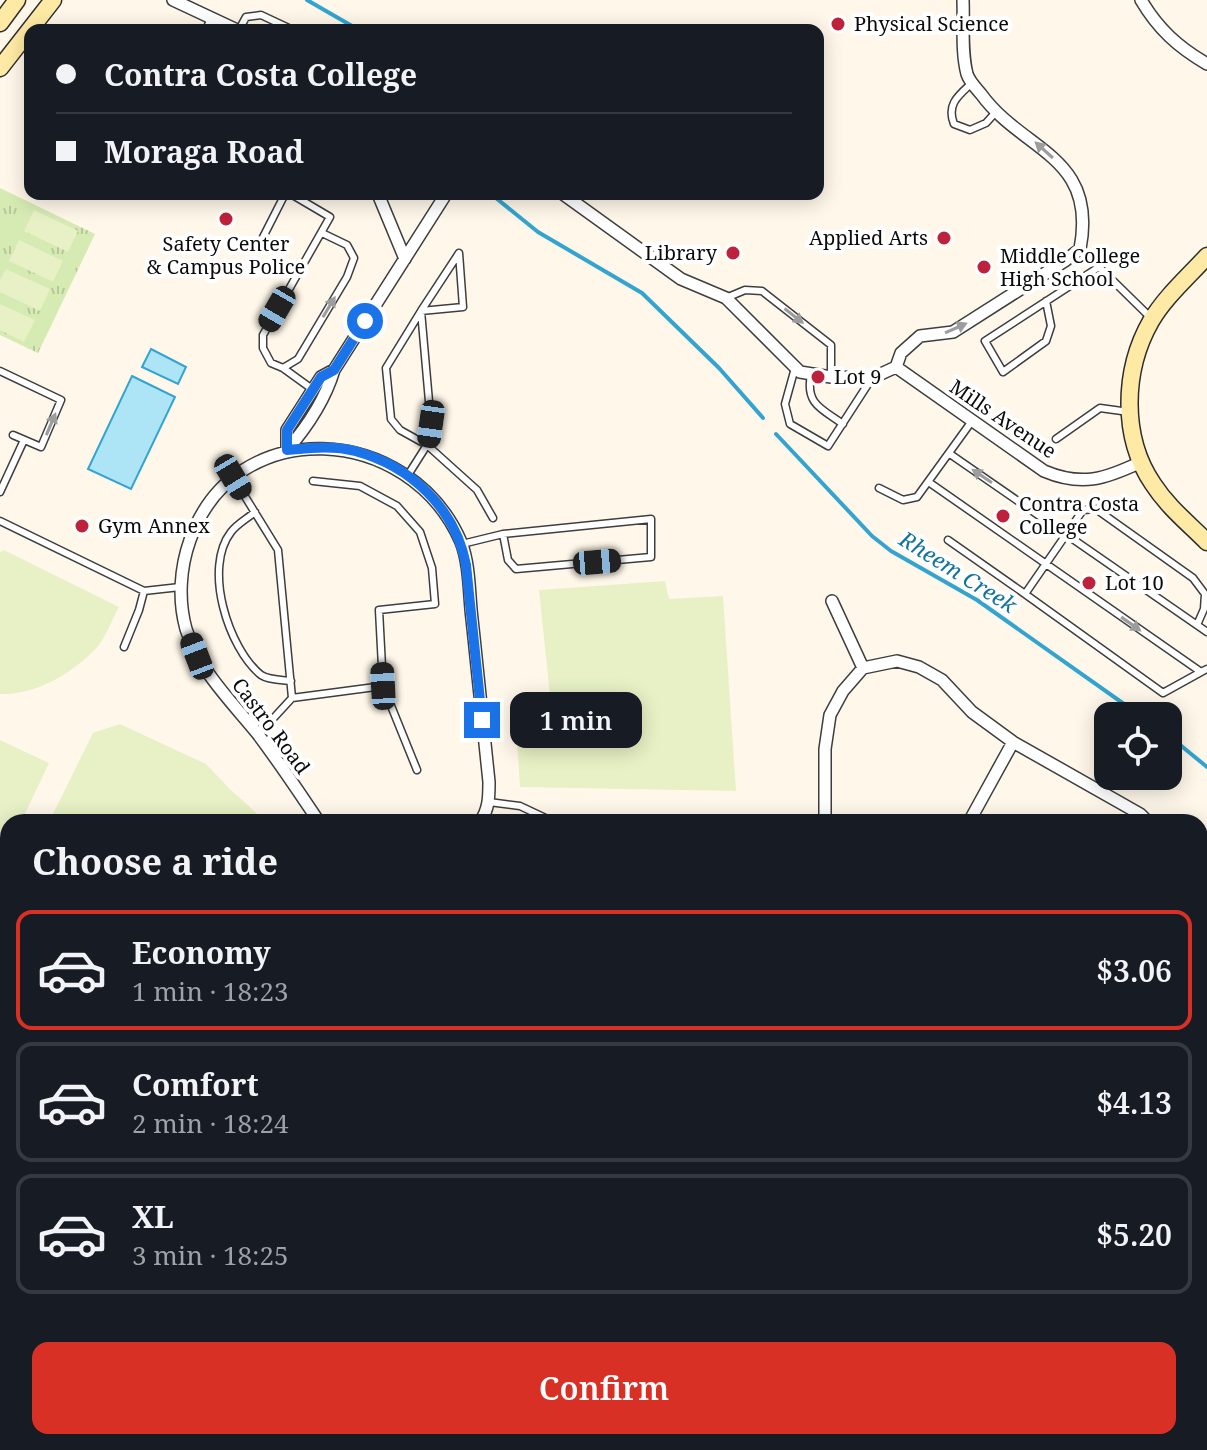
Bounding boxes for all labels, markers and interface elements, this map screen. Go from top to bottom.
place label: Physical Science [854,10,1009,37]
marker: Physical Science [829,15,847,33]
text: Contra Costa College [104,54,417,95]
text: Moraga Road [104,131,304,172]
one-way arrow [1035,141,1054,159]
marker: Safety Center & Campus Police [217,210,235,228]
place label: Applied Arts [809,224,928,251]
marker: Applied Arts [935,229,953,247]
place label: Safety Center & Campus Police [147,230,305,280]
place label: Library [645,239,718,266]
place label: Middle College High School [1000,242,1140,292]
marker: Library [724,244,742,262]
marker: Middle College High School [975,258,993,276]
car [255,282,299,336]
one-way arrow [322,296,336,318]
route start [347,303,383,339]
one-way arrow [784,307,804,324]
one-way arrow [944,321,967,334]
place label: Lot 9 [834,363,881,390]
marker: Lot 9 [809,368,827,386]
street label: Mills Avenue [945,373,1062,464]
car [416,399,446,449]
one-way arrow [44,412,57,436]
car [210,450,256,504]
one-way arrow [971,469,992,484]
place label: Contra Costa College [1019,490,1139,540]
marker: Contra Costa College [994,507,1012,525]
place label: Gym Annex [98,512,210,539]
marker: Gym Annex [73,517,91,535]
water label: Rheem Creek [893,523,1024,620]
car [572,548,622,576]
place label: Lot 10 [1105,569,1164,596]
marker: Lot 10 [1080,574,1098,592]
one-way arrow [1120,616,1141,631]
car [177,629,217,683]
car [370,661,396,711]
street label: Castro Road [226,672,316,779]
callout: 1 min [510,692,642,748]
route end [464,702,500,738]
text: 1 min [540,702,612,738]
map controls [1094,702,1182,790]
button: locate [1094,702,1182,790]
text: Choose a ride [32,837,278,886]
text: Economy [132,932,271,973]
icon: car [36,934,108,1006]
text: $3.06 [1096,950,1172,991]
text: 1 min · 18:23 [132,973,289,1009]
text: Comfort [132,1064,259,1105]
icon: car [36,1066,108,1138]
text: $4.13 [1096,1082,1172,1123]
text: 2 min · 18:24 [132,1105,289,1141]
text: XL [132,1196,174,1237]
icon: car [36,1198,108,1270]
text: $5.20 [1096,1214,1172,1255]
text: 3 min · 18:25 [132,1237,289,1273]
button: Confirm [32,1342,1176,1434]

